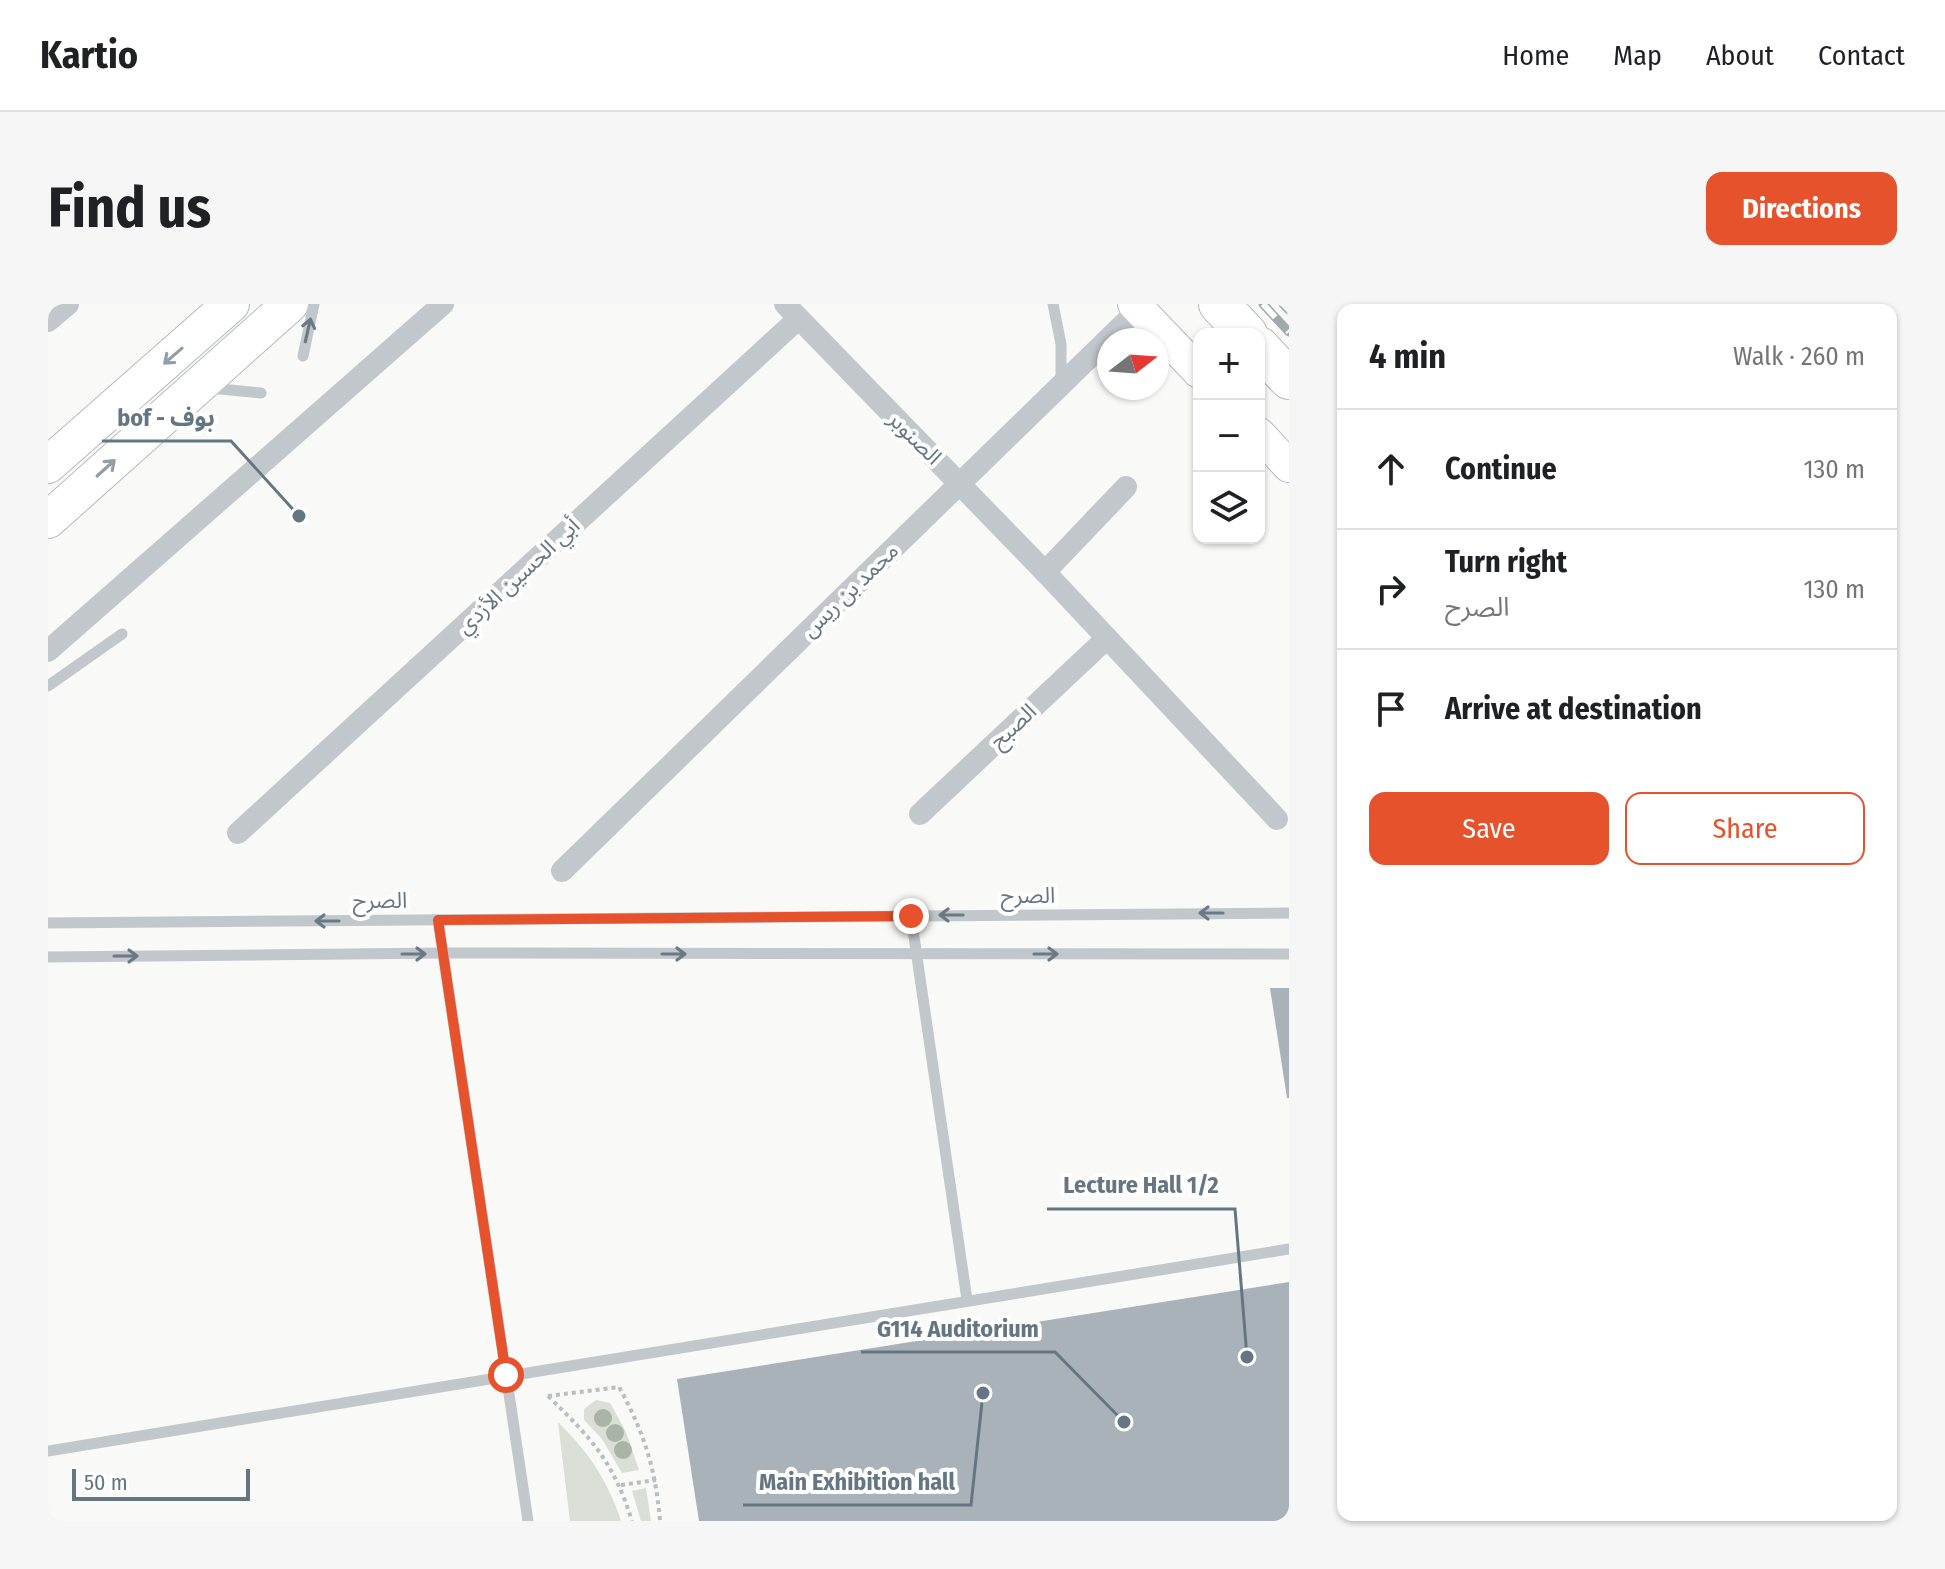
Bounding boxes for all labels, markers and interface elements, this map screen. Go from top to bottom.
text: Kartio [40,32,138,78]
text: Home [1502,39,1569,72]
text: Map [1613,39,1662,72]
text: About [1706,39,1774,72]
text: Contact [1818,39,1905,72]
button: Directions [1706,172,1897,245]
text: Find us [48,175,211,242]
one-way arrow [302,318,317,343]
north arrow [1097,328,1169,400]
map controls [1193,328,1265,544]
button: + [1193,328,1265,400]
text: 4 min [1369,336,1446,377]
text: Walk · 260 m [1733,341,1865,372]
one-way arrow [163,346,183,364]
callout: bof - بوف [102,393,231,441]
button: − [1193,400,1265,472]
text: bof - بوف [117,404,215,432]
street label: الصنوبر [882,405,947,470]
icon: ahead [1369,447,1413,491]
text: Continue [1445,451,1557,487]
text: 130 m [1803,454,1865,485]
one-way arrow [96,459,116,477]
button: layers [1193,472,1265,544]
street label: أبي الحسين الأزدي [451,512,587,642]
street label: محمد بن ريس [796,537,904,643]
text: Turn right [1445,544,1567,580]
icon: right [1369,567,1413,611]
text: 130 m [1803,574,1865,605]
text: الصرح [1445,592,1510,623]
icon: arrive [1369,687,1413,731]
text: Arrive at destination [1445,691,1702,727]
street label: الصبح [984,698,1044,756]
button: Save [1369,792,1609,865]
button: Share [1625,792,1865,865]
street label: الصرح [1001,882,1055,912]
street label: الصرح [353,887,407,917]
route end [893,898,929,934]
one-way arrow [1198,905,1225,921]
one-way arrow [938,908,965,923]
one-way arrow [314,913,341,929]
one-way arrow [400,946,427,961]
one-way arrow [660,946,687,962]
one-way arrow [1032,946,1059,962]
one-way arrow [112,948,139,964]
callout: Lecture Hall 1/2 [1047,1161,1235,1209]
text: Lecture Hall 1/2 [1063,1171,1219,1199]
callout: G114 Auditorium [861,1304,1055,1352]
text: G114 Auditorium [877,1315,1039,1343]
route start [488,1357,524,1393]
callout: Main Exhibition hall [743,1457,971,1505]
scale bar [72,1465,250,1501]
text: Main Exhibition hall [759,1468,955,1496]
text: 50 m [84,1469,128,1496]

